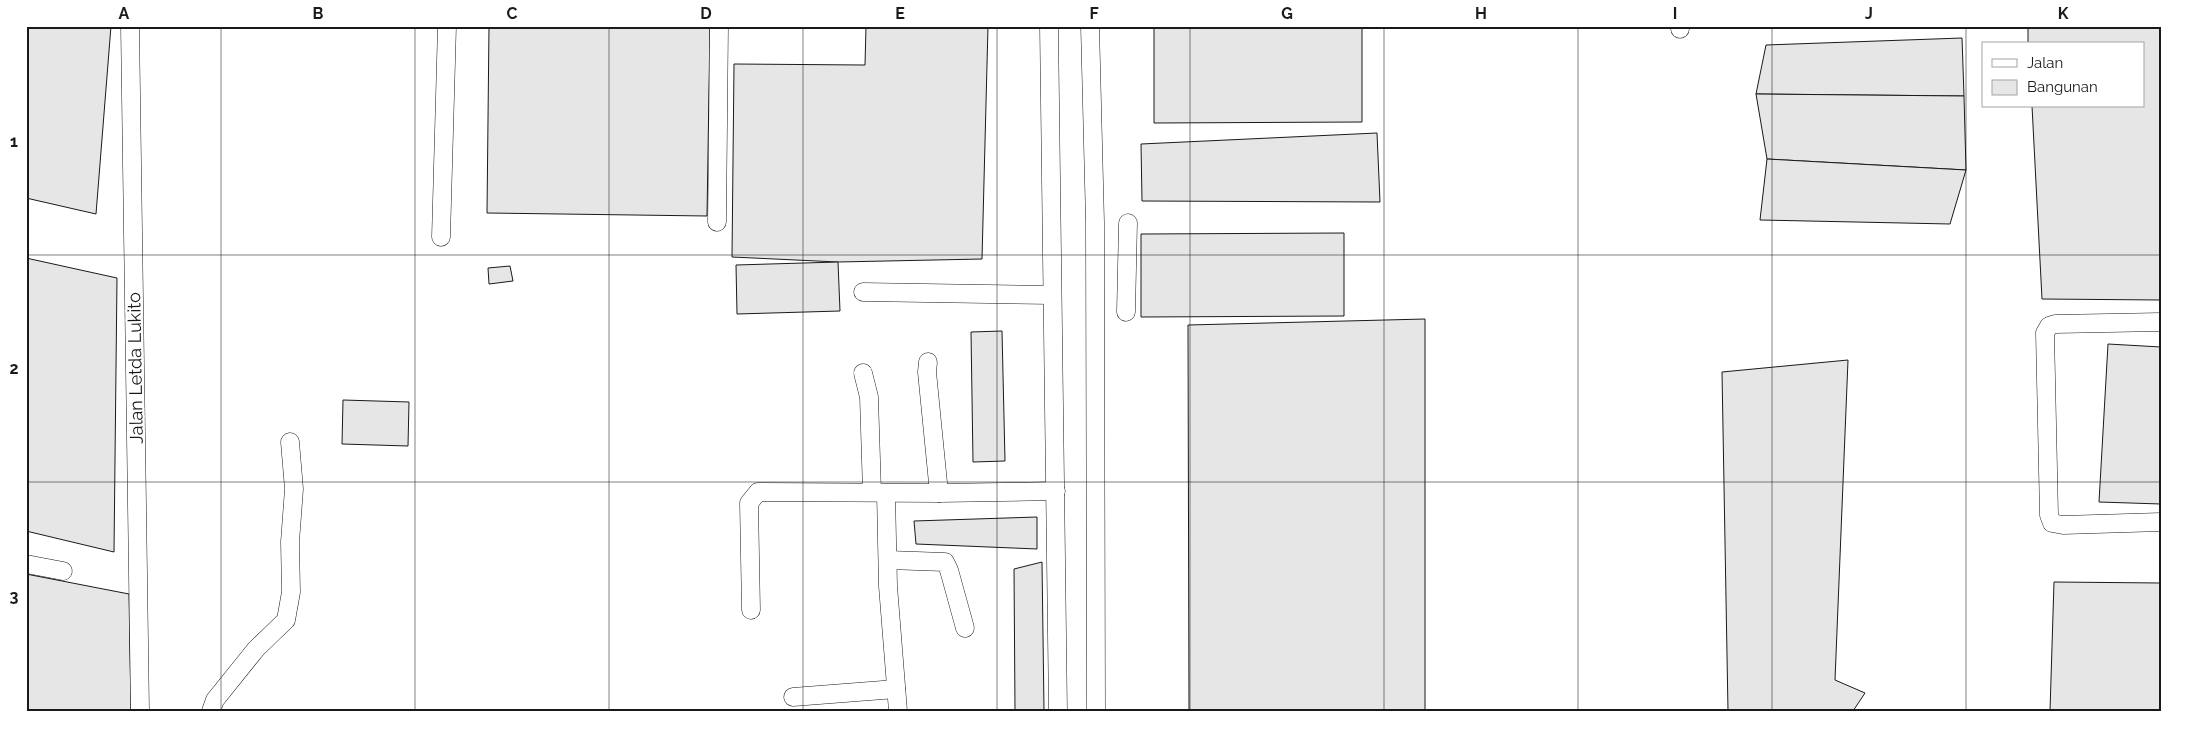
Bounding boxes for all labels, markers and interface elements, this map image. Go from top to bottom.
text: A [119,4,130,23]
text: B [313,4,324,23]
text: C [507,4,518,23]
text: D [700,4,712,23]
text: E [895,4,905,23]
text: F [1089,4,1099,23]
text: G [1281,4,1293,23]
text: H [1475,4,1487,23]
text: I [1673,4,1677,23]
text: J [1865,4,1873,23]
text: K [2058,4,2069,23]
legend [1982,42,2144,108]
text: Jalan [2027,54,2063,72]
text: Bangunan [2027,78,2098,96]
text: 1 [10,132,18,151]
street label: Jalan Letda Lukito [123,292,147,444]
text: 2 [9,359,19,378]
text: 3 [10,587,19,606]

